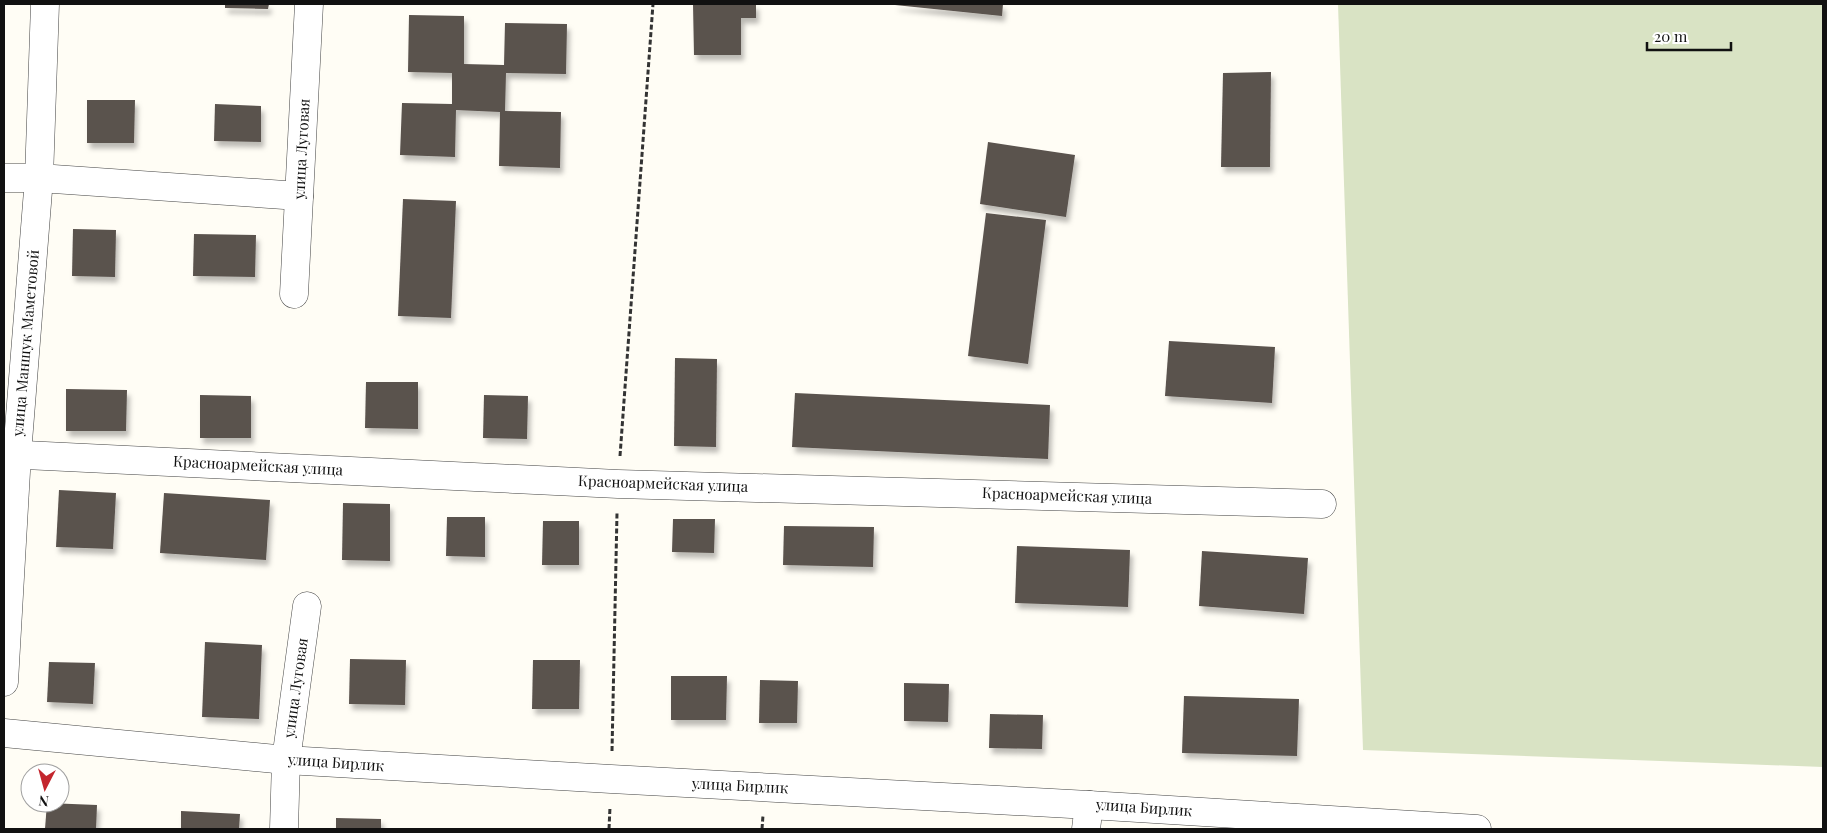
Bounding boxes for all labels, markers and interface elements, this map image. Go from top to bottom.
scale bar [1647,20,1731,52]
text: 20 m [1654,26,1688,46]
street label: улица Луговая [288,98,314,201]
street label: улица Маншук Маметовой [7,249,43,438]
street label: Красноармейская улица [172,451,344,479]
street label: Красноармейская улица [578,470,749,496]
street label: Красноармейская улица [982,482,1153,508]
street label: улица Луговая [278,637,312,740]
street label: улица Бирлик [286,749,385,775]
north arrow [20,763,70,813]
street label: улица Бирлик [690,772,789,798]
text: N [38,791,50,811]
street label: улица Бирлик [1094,794,1193,820]

